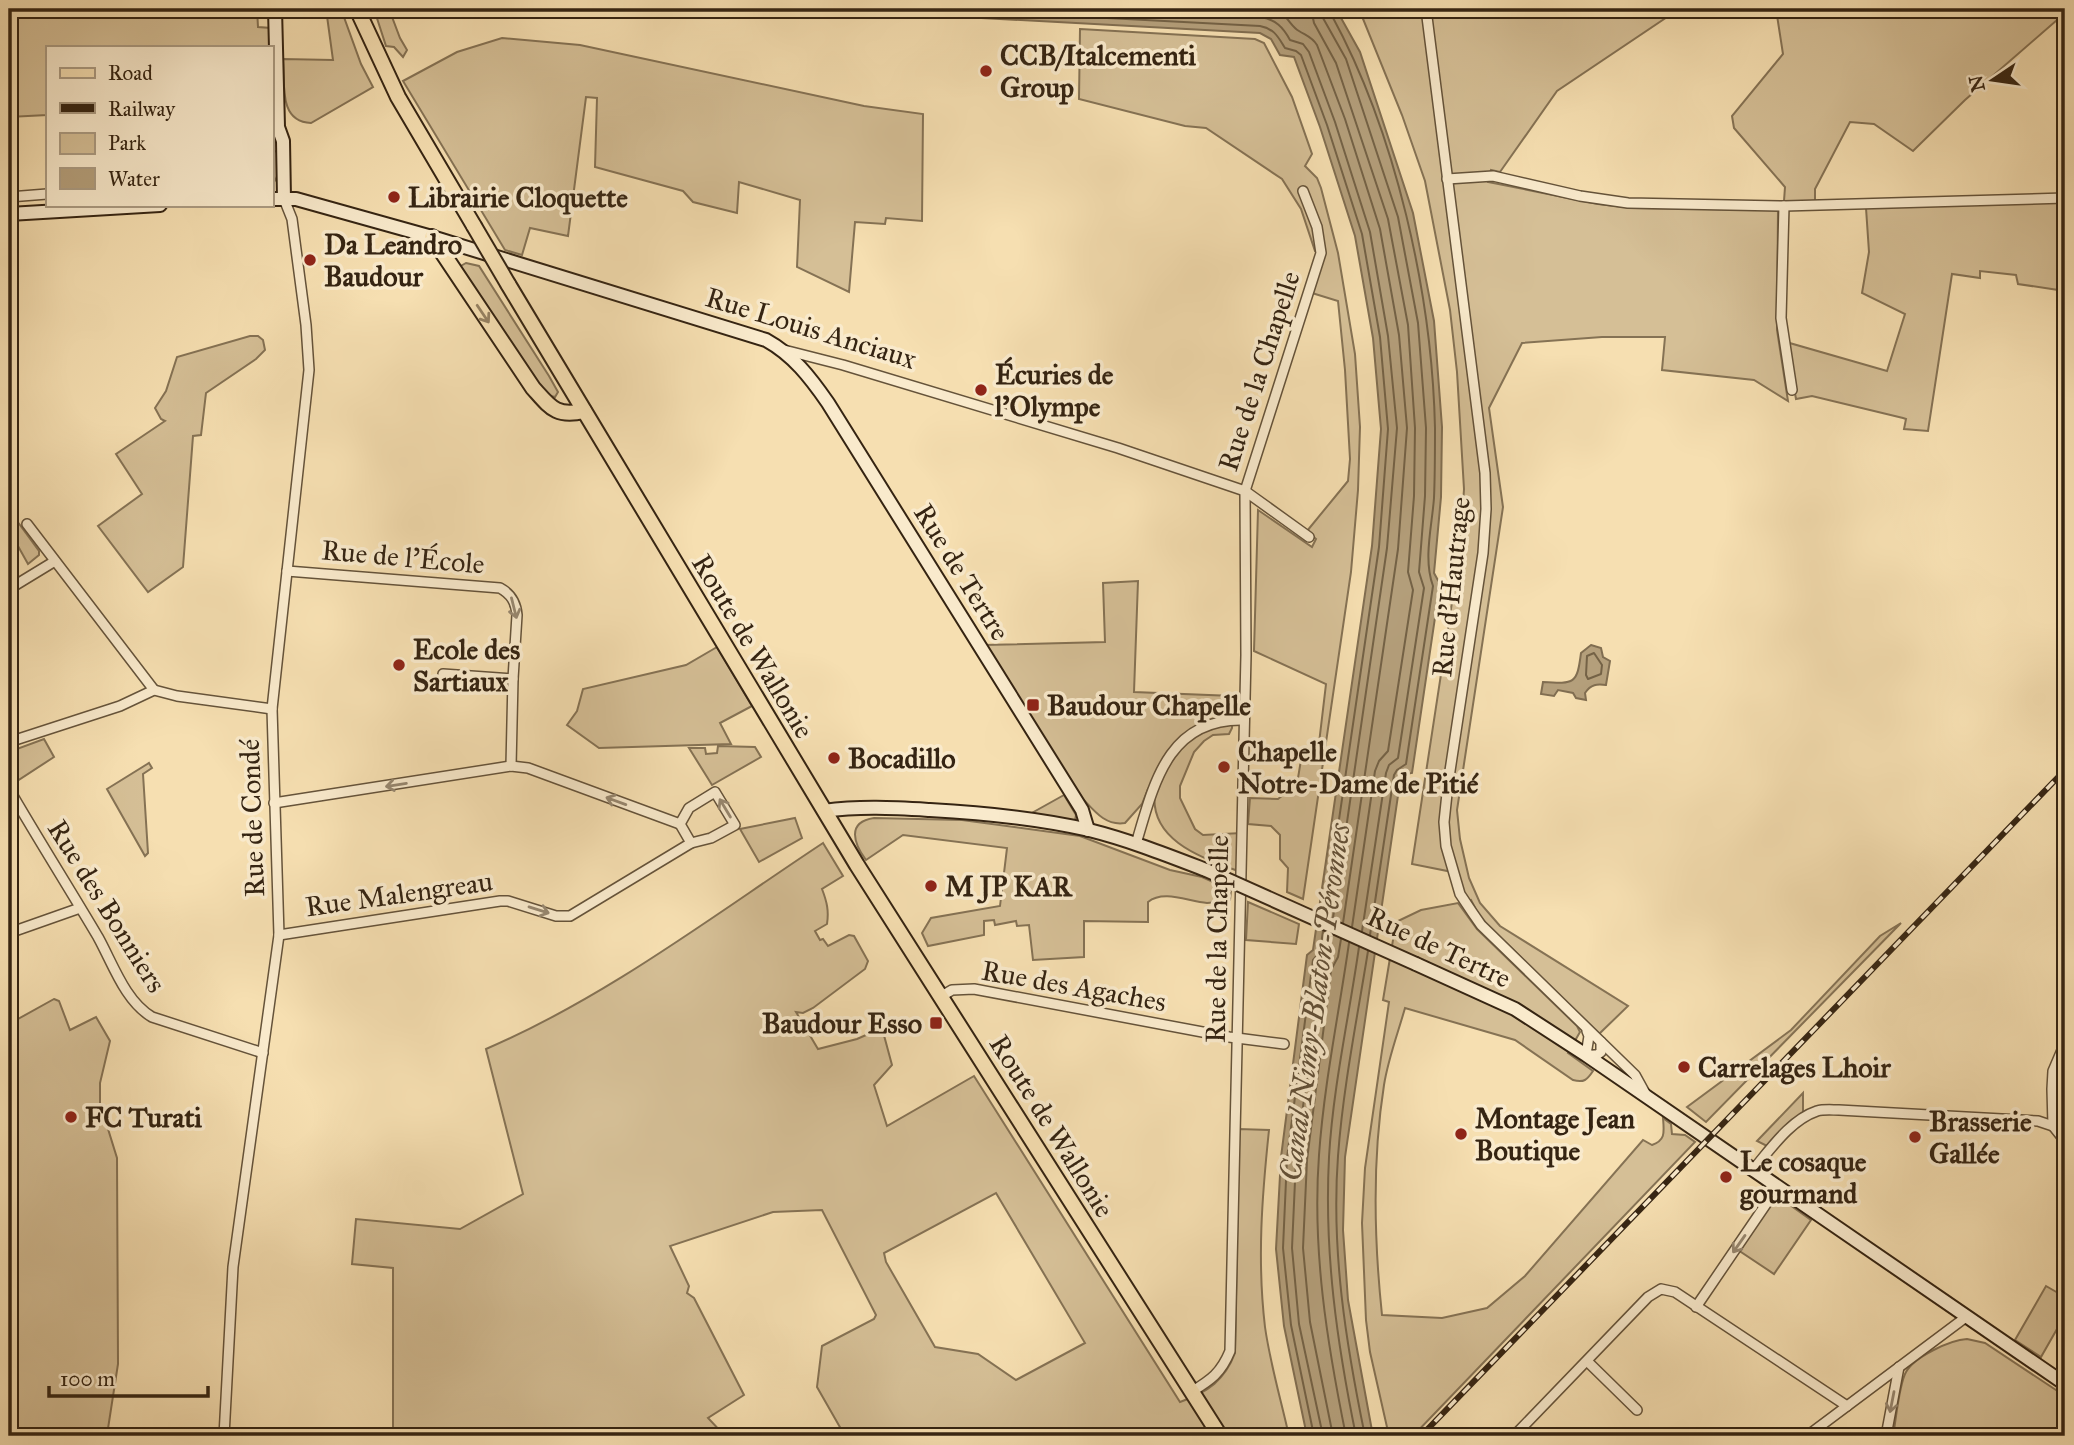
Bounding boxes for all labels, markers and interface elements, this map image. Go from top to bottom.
place label: CCB/Italcementi Group [1000,38,1196,105]
legend [46,46,273,206]
north arrow [1958,46,2028,116]
text: Road [108,60,153,86]
marker: CCB/Italcementi Group [978,63,994,79]
text: N [1964,73,1990,94]
text: Railway [108,96,176,122]
text: Park [108,130,146,156]
text: Water [108,166,160,192]
place label: Librairie Cloquette [408,180,628,215]
marker: Librairie Cloquette [386,189,402,205]
place label: Da Leandro Baudour [324,227,462,294]
marker: Da Leandro Baudour [302,252,318,268]
street label: Rue de la Chapelle [1210,267,1308,475]
street label: Rue Louis Anciaux [701,279,921,377]
one-way arrow [476,304,490,323]
place label: Écuries de l'Olympe [994,356,1114,424]
marker: Écuries de l'Olympe [973,382,989,398]
street label: Rue d'Hautrage [1424,495,1478,679]
street label: Rue de Tertre [906,497,1018,647]
street label: Rue de l'École [320,532,486,582]
street label: Route de Wallonie [684,547,822,745]
one-way arrow [508,597,521,619]
place label: Ecole des Sartiaux [413,632,520,699]
marker: Ecole des Sartiaux [391,657,407,673]
place label: Baudour Chapelle [1047,688,1251,723]
marker: Baudour Chapelle [1025,697,1041,713]
place label: Chapelle Notre-Dame de Pitié [1238,734,1479,801]
street label: Rue de Condé [232,738,272,898]
place label: Bocadillo [848,741,956,776]
marker: Bocadillo [826,750,842,766]
marker: Chapelle Notre-Dame de Pitié [1216,759,1232,775]
one-way arrow [385,779,408,792]
one-way arrow [606,793,627,806]
one-way arrow [717,799,731,819]
street label: Rue des Bonniers [40,813,174,999]
water label: Canal Nimy-Blaton-Péronnes [1272,820,1358,1183]
street label: Rue de la Chapelle [1198,835,1236,1043]
street label: Rue Malengreau [303,864,495,924]
place label: M JP KAR [945,869,1073,904]
marker: M JP KAR [923,878,939,894]
street label: Rue de Tertre [1361,898,1517,996]
one-way arrow [528,905,550,918]
street label: Rue des Agaches [979,953,1169,1019]
place label: Baudour Esso [762,1006,922,1041]
marker: Baudour Esso [928,1015,944,1031]
street label: Route de Wallonie [982,1028,1122,1224]
place label: Carrelages Lhoir [1698,1050,1891,1085]
marker: Carrelages Lhoir [1676,1059,1692,1075]
place label: FC Turati [85,1100,202,1135]
place label: Montage Jean Boutique [1475,1101,1635,1168]
place label: Brasserie Gallée [1929,1104,2032,1171]
marker: FC Turati [63,1109,79,1125]
marker: Montage Jean Boutique [1453,1126,1469,1142]
marker: Brasserie Gallée [1907,1129,1923,1145]
place label: Le cosaque gourmand [1740,1144,1867,1211]
marker: Le cosaque gourmand [1718,1169,1734,1185]
one-way arrow [1732,1234,1746,1253]
scale bar [49,1354,208,1398]
text: 100 m [60,1366,115,1392]
one-way arrow [1885,1390,1898,1413]

